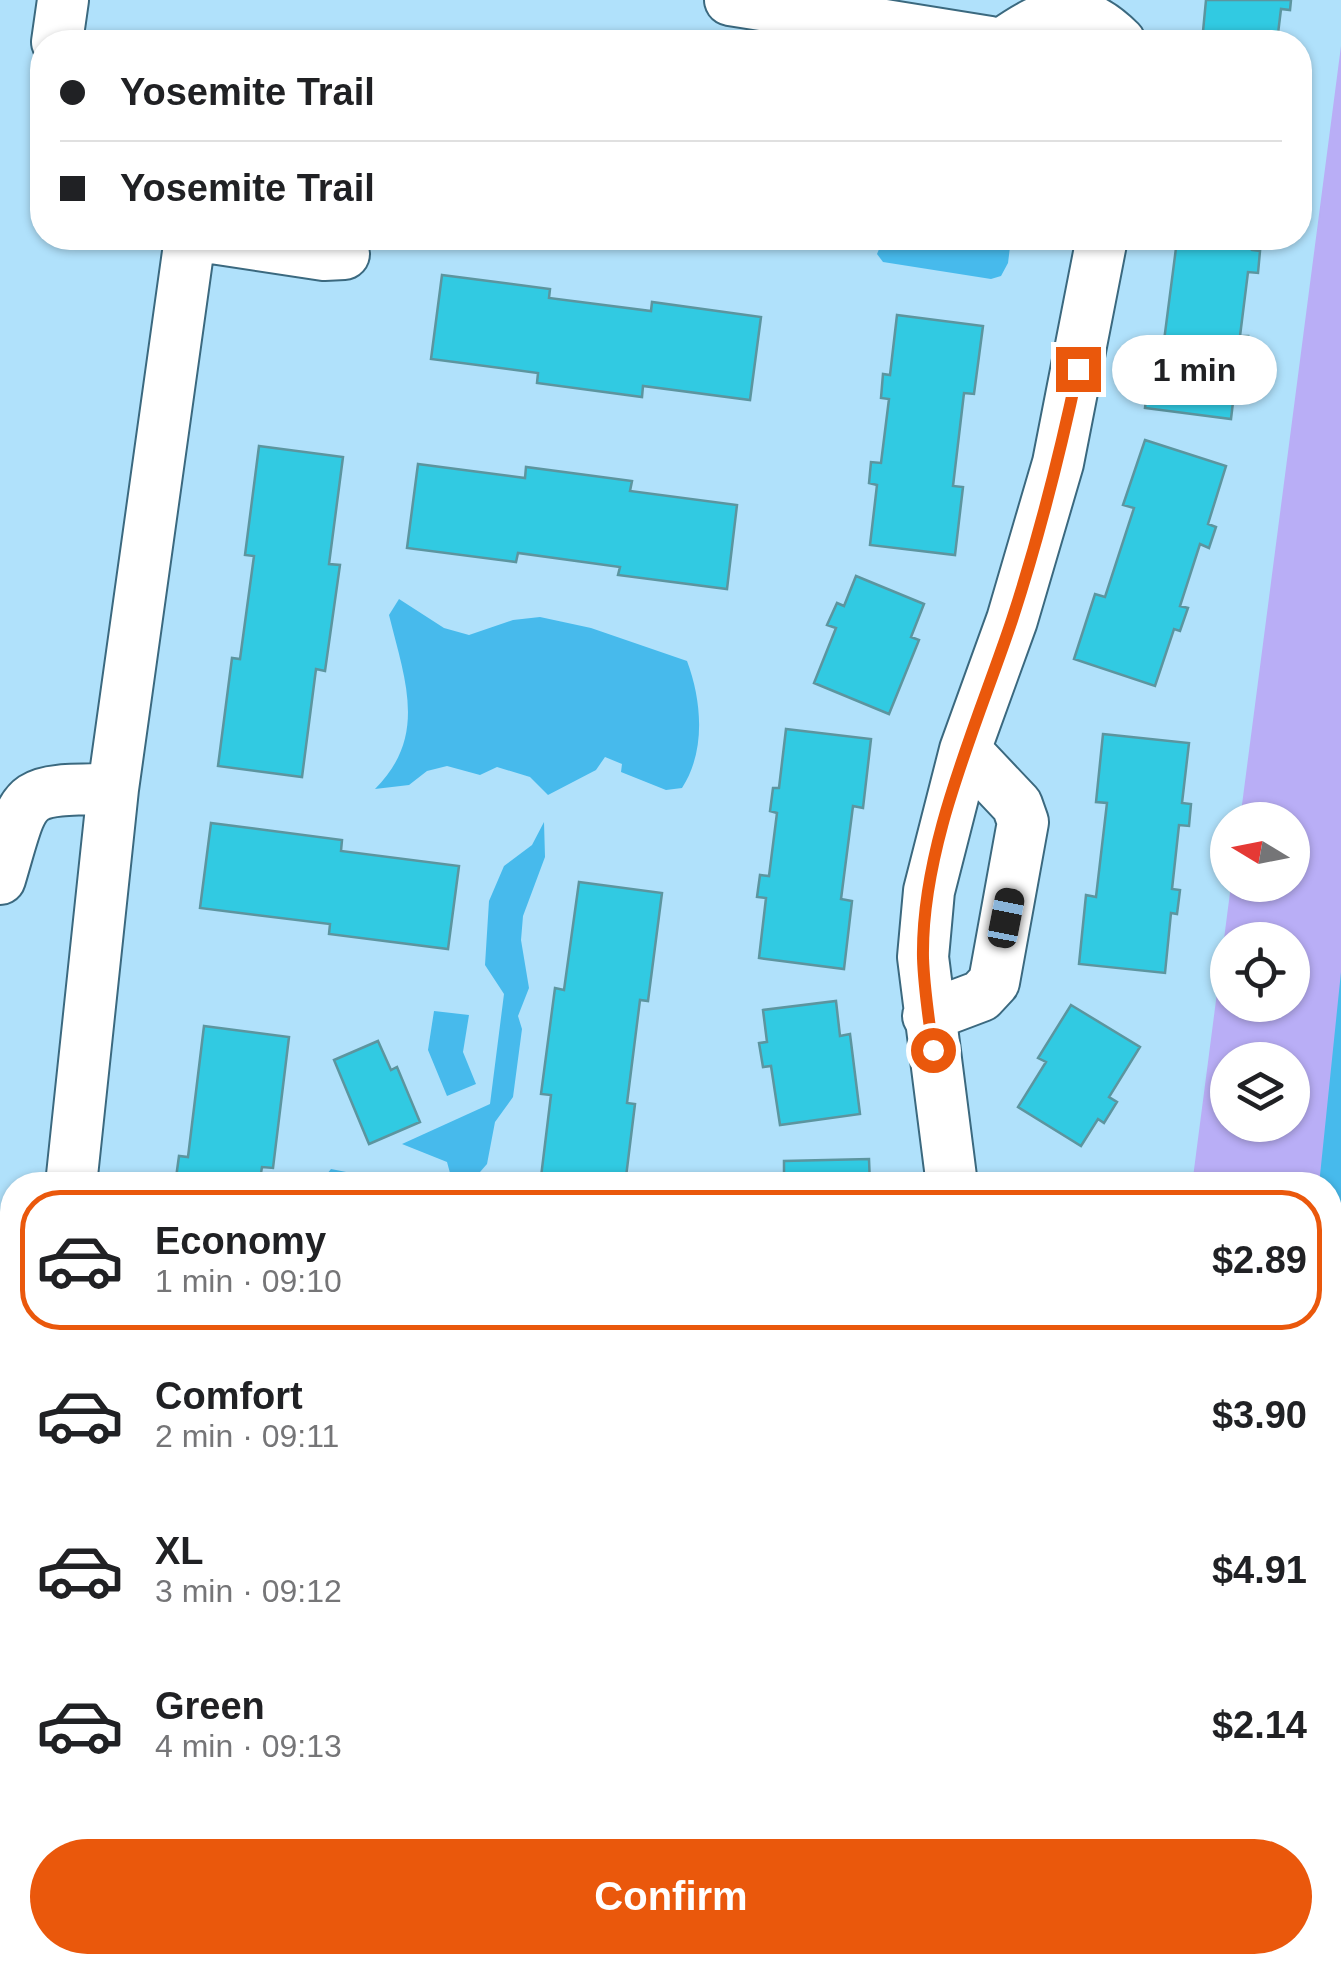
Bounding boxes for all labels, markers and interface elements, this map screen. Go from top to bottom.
text: Yosemite Trail [120,71,375,113]
text: Yosemite Trail [120,167,375,209]
callout: 1 min [1113,334,1278,404]
route end [1056,347,1101,392]
text: 1 min [1153,352,1236,388]
north arrow [1210,802,1310,902]
map controls [1210,802,1310,1142]
car [986,886,1026,950]
button: locate [1210,922,1310,1022]
route start [911,1028,956,1073]
button: layers [1210,1042,1310,1142]
icon: car [35,1215,125,1305]
text: Economy [155,1220,326,1262]
text: $2.89 [1212,1239,1307,1281]
text: 1 min · 09:10 [155,1263,342,1299]
icon: car [35,1370,125,1460]
text: Comfort [155,1375,303,1417]
text: $3.90 [1212,1394,1307,1436]
text: 2 min · 09:11 [155,1418,339,1454]
icon: car [35,1525,125,1615]
text: XL [155,1530,204,1572]
text: $4.91 [1212,1549,1307,1591]
text: 3 min · 09:12 [155,1573,342,1609]
icon: car [35,1680,125,1770]
text: Green [155,1685,265,1727]
text: $2.14 [1212,1704,1307,1746]
text: 4 min · 09:13 [155,1728,342,1764]
button: Confirm [30,1839,1312,1954]

